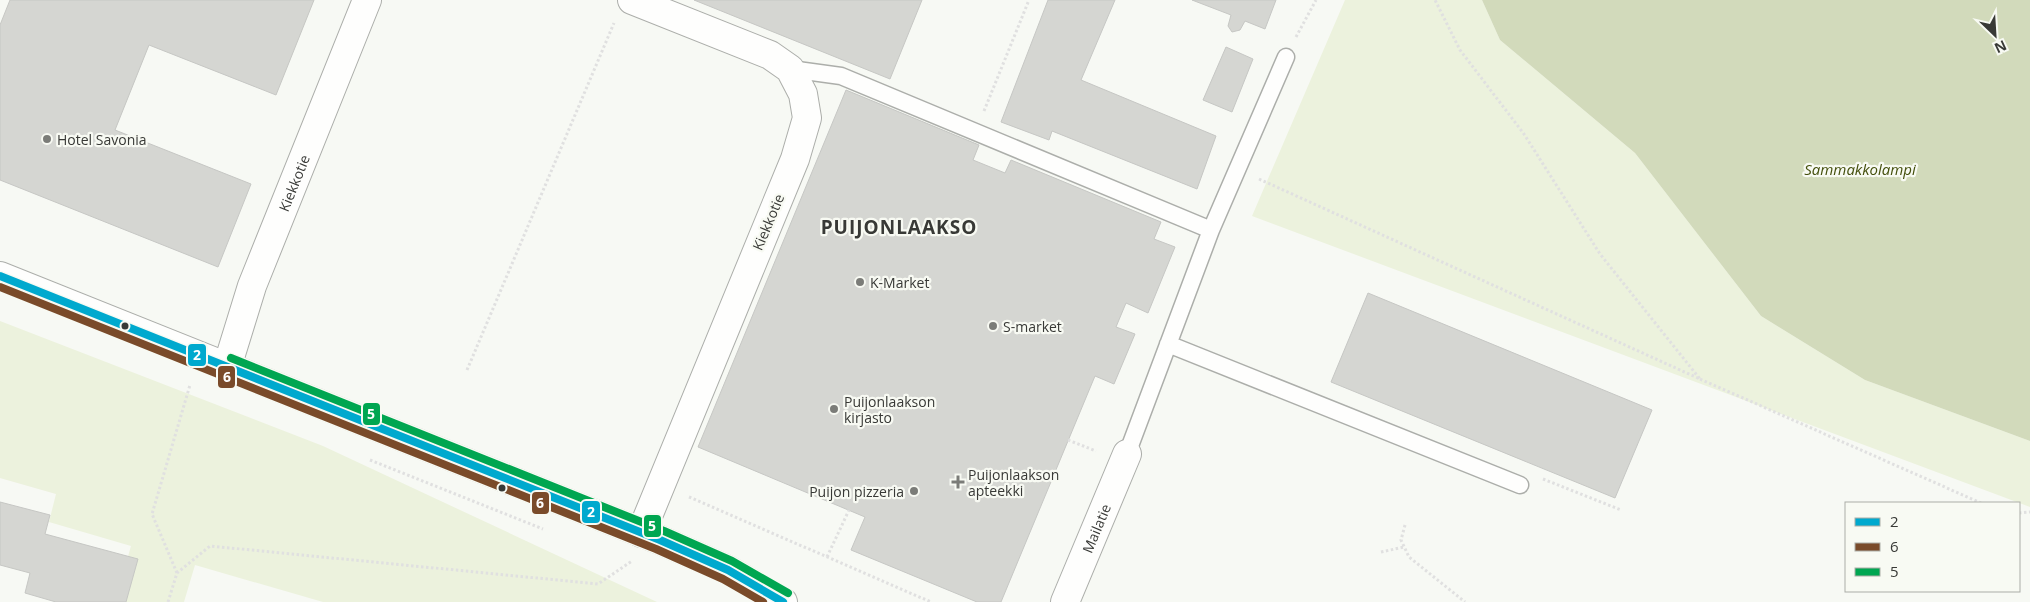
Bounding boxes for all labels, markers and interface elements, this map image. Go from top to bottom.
north arrow [1970,10,2020,60]
text: N [1992,36,2010,58]
place label: Hotel Savonia [57,130,147,149]
marker: Hotel Savonia [41,133,53,145]
street label: Kiekkotie [274,152,313,214]
water label: Sammakkolampi [1804,159,1916,179]
street label: Kiekkotie [748,191,788,253]
district label: PUIJONLAAKSO [821,214,977,240]
place label: K-Market [870,273,929,292]
marker: K-Market [854,276,866,288]
place label: S-market [1003,317,1062,336]
marker: S-market [987,320,999,332]
unlabelled marker [120,321,130,331]
line badge: 2 [187,343,207,367]
text: 2 [193,345,201,364]
line badge: 6 [217,365,236,389]
text: 6 [223,367,231,386]
place label: Puijonlaakson kirjasto [844,392,935,427]
line badge: 5 [362,402,381,426]
marker: Puijonlaakson kirjasto [828,403,840,415]
text: 5 [367,404,375,423]
place label: Puijonlaakson apteekki [968,465,1059,500]
marker: Puijonlaakson apteekki [952,476,964,488]
place label: Puijon pizzeria [809,482,904,501]
unlabelled marker [497,483,507,493]
marker: Puijon pizzeria [908,485,920,497]
line badge: 6 [531,491,550,515]
text: 6 [536,493,544,512]
line badge: 2 [581,500,601,524]
street label: Mailatie [1077,501,1115,556]
text: 2 [587,502,595,521]
legend [1845,502,2020,592]
text: 2 [1890,511,1899,531]
line badge: 5 [643,514,662,538]
text: 5 [648,516,656,535]
text: 6 [1890,536,1899,556]
text: 5 [1890,561,1899,581]

